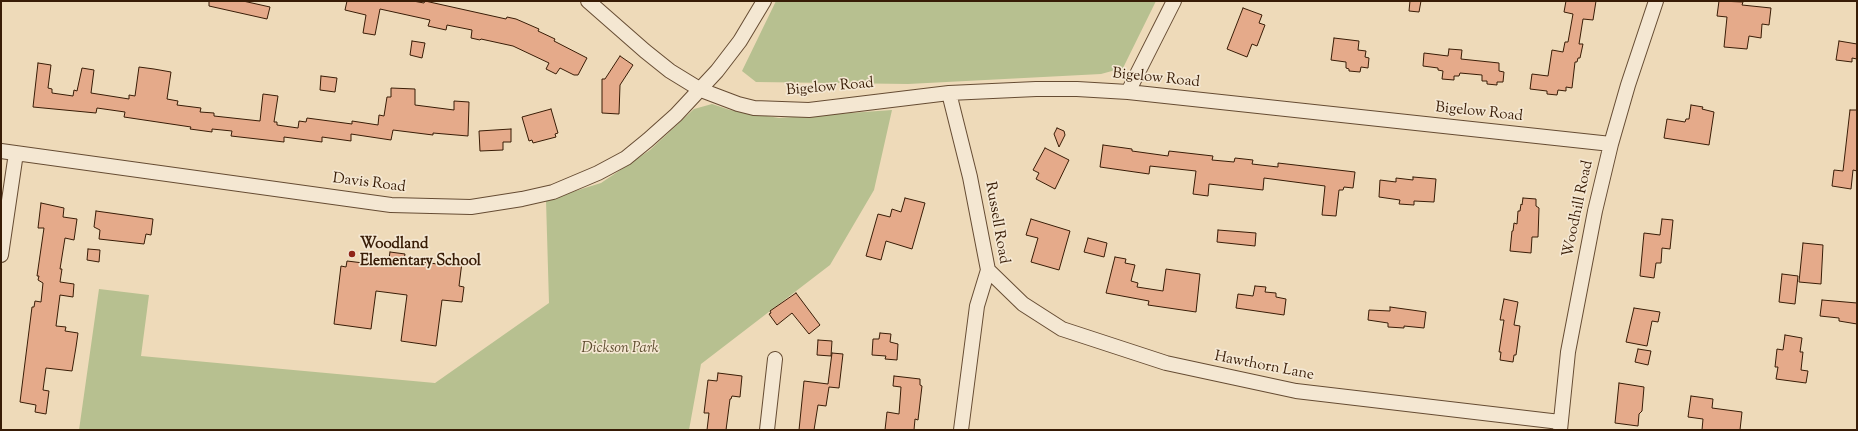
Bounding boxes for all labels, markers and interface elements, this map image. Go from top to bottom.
street label: Bigelow Road [1111,65,1201,93]
street label: Bigelow Road [786,75,874,101]
street label: Bigelow Road [1434,99,1524,127]
street label: Woodhill Road [1560,159,1598,259]
street label: Davis Road [331,171,407,197]
street label: Russell Road [980,181,1012,265]
place label: Woodland Elementary School [360,236,481,271]
marker: Woodland Elementary School [347,249,357,259]
park label: Dickson Park [581,340,659,358]
street label: Hawthorn Lane [1213,349,1315,385]

